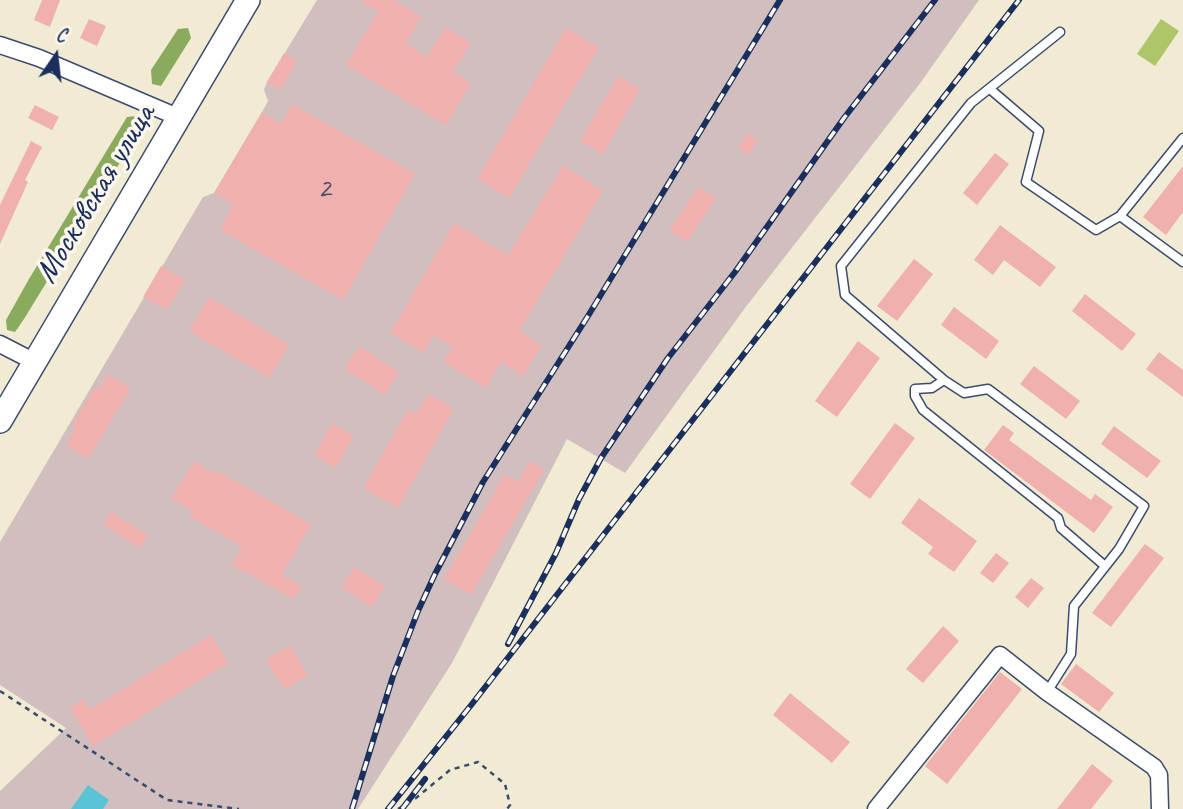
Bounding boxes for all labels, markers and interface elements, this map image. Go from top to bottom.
north arrow [21,21,91,91]
text: С [54,23,69,48]
street label: Московская улица [27,97,165,291]
house number: 2 [317,171,331,207]

